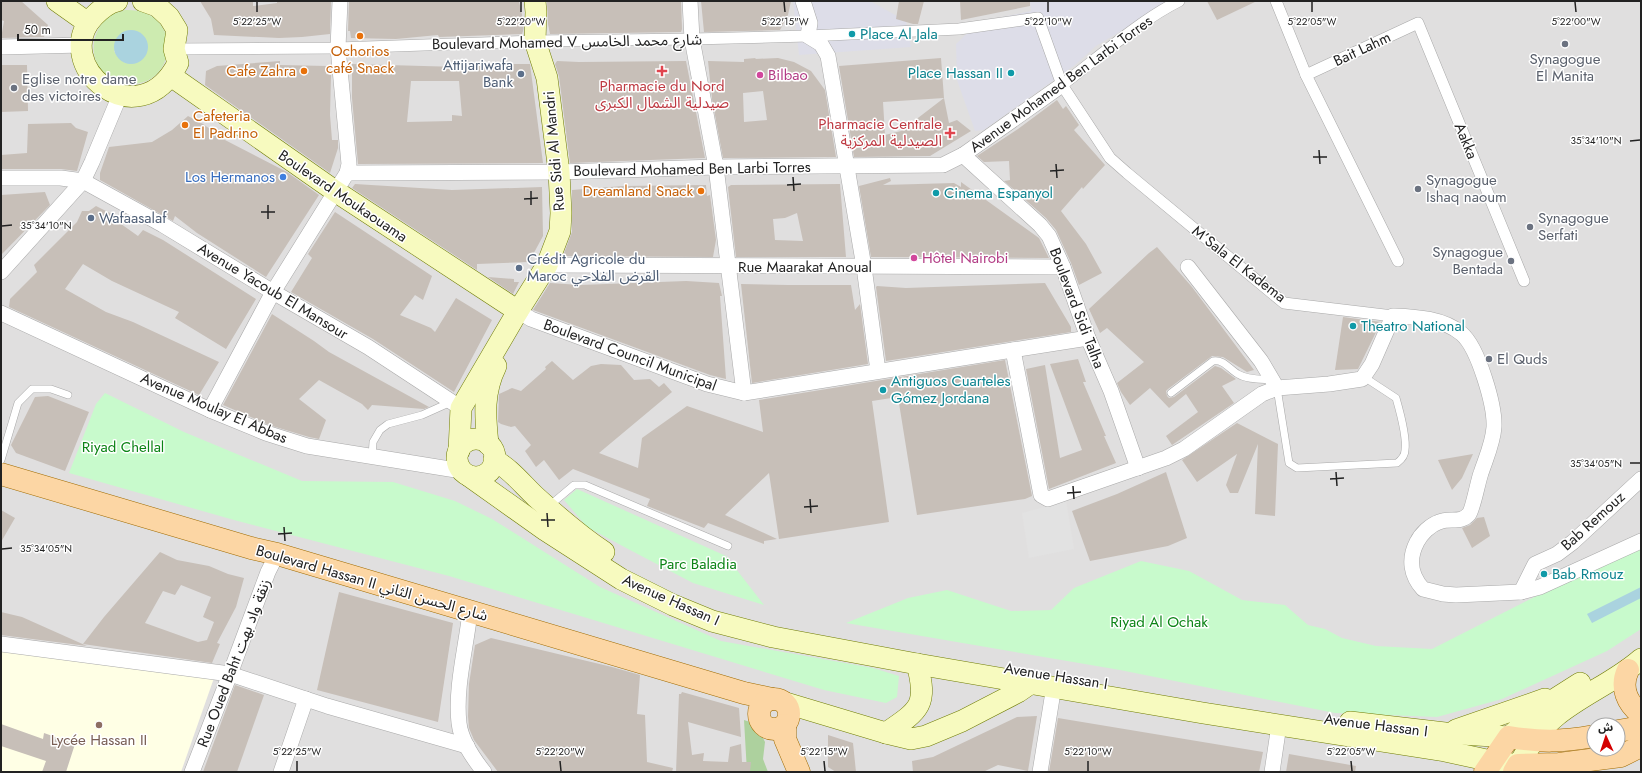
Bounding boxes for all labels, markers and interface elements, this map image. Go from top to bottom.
street label: Avenue Mohamed Ben Larbi Torres [965,10,1157,158]
text: 5°22'25"W [233,14,281,29]
text: 5°22'20"W [497,14,546,29]
text: 5°22'15"W [761,14,809,29]
text: 5°22'10"W [1024,14,1072,29]
text: 5°22'05"W [1288,14,1337,29]
text: 5°22'00"W [1551,14,1601,29]
scale bar [18,16,123,42]
text: 50 m [24,21,51,39]
place label: Place Al Jala [860,23,938,45]
street label: Bait Lahm [1330,26,1394,72]
street label: Boulevard Mohamed V شارع محمد الخامس [432,29,703,56]
marker: Place Al Jala [847,29,857,39]
marker: Ochorios café Snack [355,31,365,41]
marker: Synagogue El Manita [1560,39,1570,49]
place label: Ochorios café Snack [326,40,394,79]
place label: Synagogue El Manita [1530,48,1601,87]
place label: Attijariwafa Bank [443,54,513,93]
place label: Cafe Zahra [226,60,296,82]
place label: Place Hassan II [908,62,1003,84]
place label: Bilbao [768,64,808,86]
marker: Cafe Zahra [299,66,309,76]
marker: Pharmacie du Nord صيدلية الشمال الكبرى [657,66,667,76]
place label: Eglise notre dame des victoires [22,68,137,107]
marker: Place Hassan II [1006,68,1016,78]
marker: Attijariwafa Bank [516,69,526,79]
marker: Bilbao [755,70,765,80]
place label: Pharmacie du Nord صيدلية الشمال الكبرى [595,75,729,114]
marker: Eglise notre dame des victoires [9,83,19,93]
street label: Rue Sidi Al Mandri [538,90,570,212]
place label: Cafeteria El Padrino [193,105,258,144]
place label: Pharmacie Centrale الصيدلية المركزية [818,113,942,152]
street label: Aakka [1449,119,1483,163]
marker: Cafeteria El Padrino [180,120,190,130]
marker: Pharmacie Centrale الصيدلية المركزية [945,128,955,138]
text: 35°34'10"N [1571,133,1621,148]
street label: Boulevard Moukaouama [274,144,412,248]
street label: Boulevard Mohamed Ben Larbi Torres [573,156,811,182]
place label: Los Hermanos [185,166,275,188]
place label: Synagogue Ishaq naoum [1426,169,1507,208]
marker: Los Hermanos [278,172,288,182]
place label: Dreamland Snack [583,180,693,202]
place label: Cinema Espanyol [944,182,1053,204]
marker: Synagogue Ishaq naoum [1413,184,1423,194]
marker: Dreamland Snack [696,186,706,196]
marker: Cinema Espanyol [931,188,941,198]
place label: Wafaasalaf [99,207,167,229]
place label: Synagogue Serfati [1538,207,1609,246]
marker: Wafaasalaf [86,213,96,223]
text: 35°34'10"N [21,218,71,233]
street label: M’Sala El Kadema [1187,220,1291,308]
marker: Synagogue Serfati [1525,222,1535,232]
street label: Avenue Yacoub El Mansour [193,237,353,345]
place label: Synagogue Bentada [1432,241,1503,280]
street label: Boulevard Sidi Talha [1044,244,1110,372]
place label: Hôtel Nairobi [922,247,1009,269]
place label: Crédit Agricole du Maroc القرض الفلاحي [527,248,659,287]
marker: Hôtel Nairobi [909,253,919,263]
street label: Rue Maarakat Anoual [738,256,872,278]
marker: Synagogue Bentada [1506,256,1516,266]
marker: Crédit Agricole du Maroc القرض الفلاحي [514,263,524,273]
street label: Boulevard Council Municipal [540,313,720,397]
place label: Theatro National [1361,315,1465,337]
marker: Theatro National [1348,321,1358,331]
place label: El Quds [1497,348,1548,370]
marker: El Quds [1484,354,1494,364]
street label: Avenue Moulay El Abbas [137,367,291,449]
place label: Antiguos Cuarteles Gómez Jordana [891,370,1011,409]
marker: Antiguos Cuarteles Gómez Jordana [878,385,888,395]
park label: Riyad Chellal [82,436,164,458]
text: 35°34'05"N [1570,456,1622,471]
street label: Bab Remouz [1556,486,1630,556]
street label: Boulevard Hassan II شارع الحسن الثاني [253,539,491,628]
text: 35°34'05"N [20,541,72,556]
park label: Parc Baladia [659,553,737,575]
place label: Bab Rmouz [1552,563,1624,585]
street label: Avenue Hassan I [619,569,723,631]
marker: Bab Rmouz [1539,569,1549,579]
street label: Rue Oued Baht زنقة واد بهت [192,576,276,750]
park label: Riyad Al Ochak [1110,611,1208,633]
street label: Avenue Hassan I [1003,657,1109,695]
street label: Avenue Hassan I [1323,708,1429,742]
north arrow [1586,717,1626,757]
text: ش [1598,719,1613,735]
marker: Lycée Hassan II [94,720,104,730]
place label: Lycée Hassan II [51,729,147,751]
text: 5°22'25"W [273,744,321,759]
text: 5°22'20"W [536,744,585,759]
text: 5°22'15"W [800,744,848,759]
text: 5°22'10"W [1064,744,1112,759]
text: 5°22'05"W [1327,744,1376,759]

